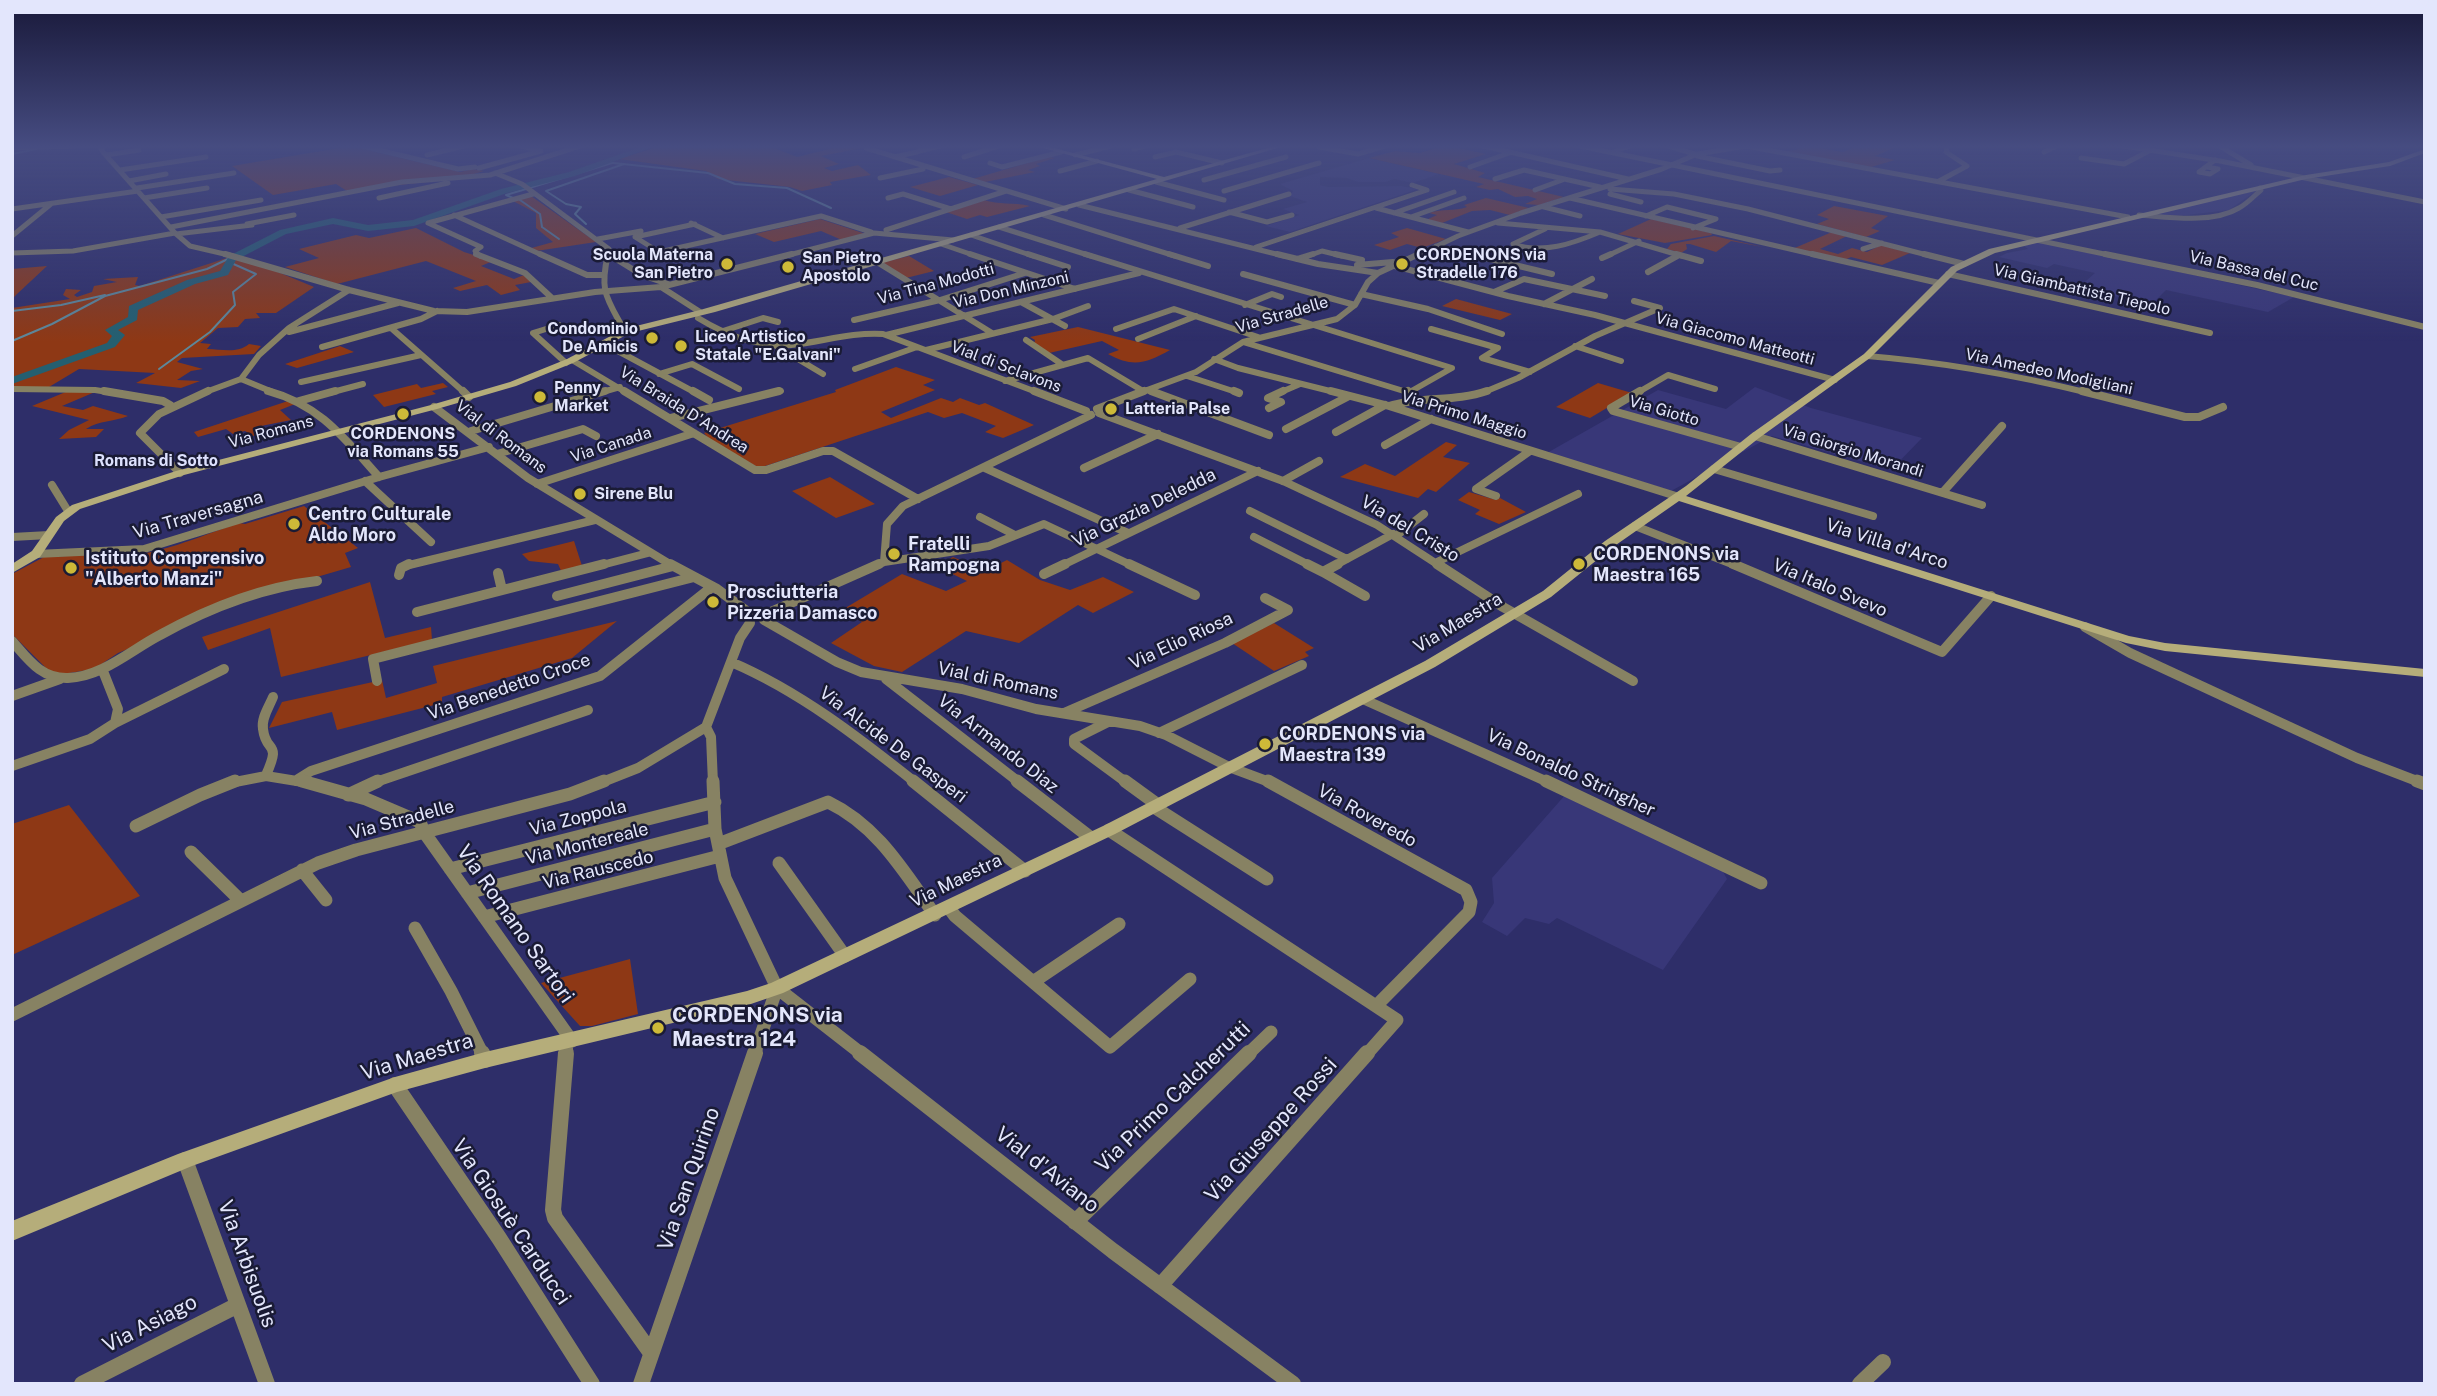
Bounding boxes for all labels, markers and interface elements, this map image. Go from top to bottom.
place label: Scuola Materna San Pietro [593,245,713,283]
place label: CORDENONS via Stradelle 176 [1416,245,1546,283]
street label: Via Bassa del Cuc [2187,247,2321,295]
place label: San Pietro Apostolo [802,248,881,286]
marker: Scuola Materna San Pietro [719,256,735,272]
marker: CORDENONS via Stradelle 176 [1394,256,1410,272]
marker: San Pietro Apostolo [780,259,796,275]
street label: Via Tina Modotti [876,259,996,309]
street label: Via Giambattista Tiepolo [1992,260,2172,320]
street label: Via Don Minzoni [951,267,1071,313]
street label: Via Stradelle [1233,293,1331,337]
street label: Via Giacomo Matteotti [1653,309,1817,369]
place label: Condominio De Amicis [547,319,638,357]
place label: Liceo Artistico Statale "E.Galvani" [695,327,841,365]
marker: Condominio De Amicis [644,330,660,346]
street label: Vial di Sclavons [948,337,1064,397]
marker: Liceo Artistico Statale "E.Galvani" [673,338,689,354]
street label: Via Amedeo Modigliani [1964,345,2134,399]
street label: Via Braida D'Andrea [616,363,752,457]
place label: Penny Market [554,378,609,416]
street label: Via Primo Maggio [1399,387,1529,443]
marker: Penny Market [532,389,548,405]
street label: Via Giotto [1627,392,1701,430]
street label: Vial di Romans [452,396,550,478]
place label: Latteria Palse [1125,399,1230,419]
marker: Latteria Palse [1103,401,1119,417]
marker: CORDENONS via Romans 55 [395,406,411,422]
street label: Via Romans [227,411,315,453]
street label: Via Giorgio Morandi [1780,421,1926,481]
street label: Via Canada [568,423,654,467]
place label: CORDENONS via Romans 55 [347,424,459,462]
district label: Romans di Sotto [94,451,218,471]
street label: Via Grazia Deledda [1069,464,1219,552]
place label: Sirene Blu [594,484,673,504]
street label: Via Traversagna [131,486,265,544]
marker: Sirene Blu [572,486,588,502]
street label: Via del Cristo [1357,491,1463,567]
place label: Centro Culturale Aldo Moro [308,503,451,546]
street label: Via Villa d'Arco [1823,514,1951,574]
marker: Centro Culturale Aldo Moro [286,516,302,532]
place label: Fratelli Rampogna [908,533,1000,576]
place label: CORDENONS via Maestra 165 [1593,543,1739,586]
marker: Fratelli Rampogna [886,546,902,562]
place label: Istituto Comprensivo "Alberto Manzi" [85,547,264,590]
street label: Via Italo Svevo [1769,554,1891,622]
marker: CORDENONS via Maestra 165 [1571,556,1587,572]
marker: Istituto Comprensivo "Alberto Manzi" [63,560,79,576]
place label: Prosciutteria Pizzeria Damasco [727,581,877,624]
street label: Via Maestra [1410,588,1506,658]
marker: Prosciutteria Pizzeria Damasco [705,594,721,610]
street label: Via Elio Riosa [1126,608,1236,674]
street label: Via Benedetto Croce [425,649,593,725]
street label: Vial di Romans [936,658,1060,704]
street label: Via Alcide De Gasperi [815,682,971,808]
street label: Via Armando Diaz [933,690,1063,798]
place label: CORDENONS via Maestra 139 [1279,723,1425,766]
street label: Via Bonaldo Stringher [1483,724,1659,822]
marker: CORDENONS via Maestra 139 [1257,736,1273,752]
street label: Via Roveredo [1314,780,1420,852]
street label: Via Stradelle [347,796,457,844]
street label: Via Zoppola [527,796,629,840]
street label: Via Montereale [523,818,651,870]
street label: Via Romano Sartori [451,840,579,1008]
street label: Via Rauscedo [540,846,656,894]
street label: Via Maestra [907,849,1005,913]
place label: CORDENONS via Maestra 124 [672,1003,843,1053]
street label: Via Primo Calcherutti [1090,1016,1256,1178]
marker: CORDENONS via Maestra 124 [650,1020,666,1036]
street label: Via Maestra [358,1028,476,1086]
street label: Via Giuseppe Rossi [1200,1053,1342,1207]
street label: Via San Quirino [653,1104,725,1254]
street label: Vial d'Aviano [990,1122,1104,1218]
street label: Via Giosuè Carducci [446,1134,576,1310]
street label: Via Arbisuolis [212,1197,282,1331]
street label: Via Asiago [99,1289,201,1359]

